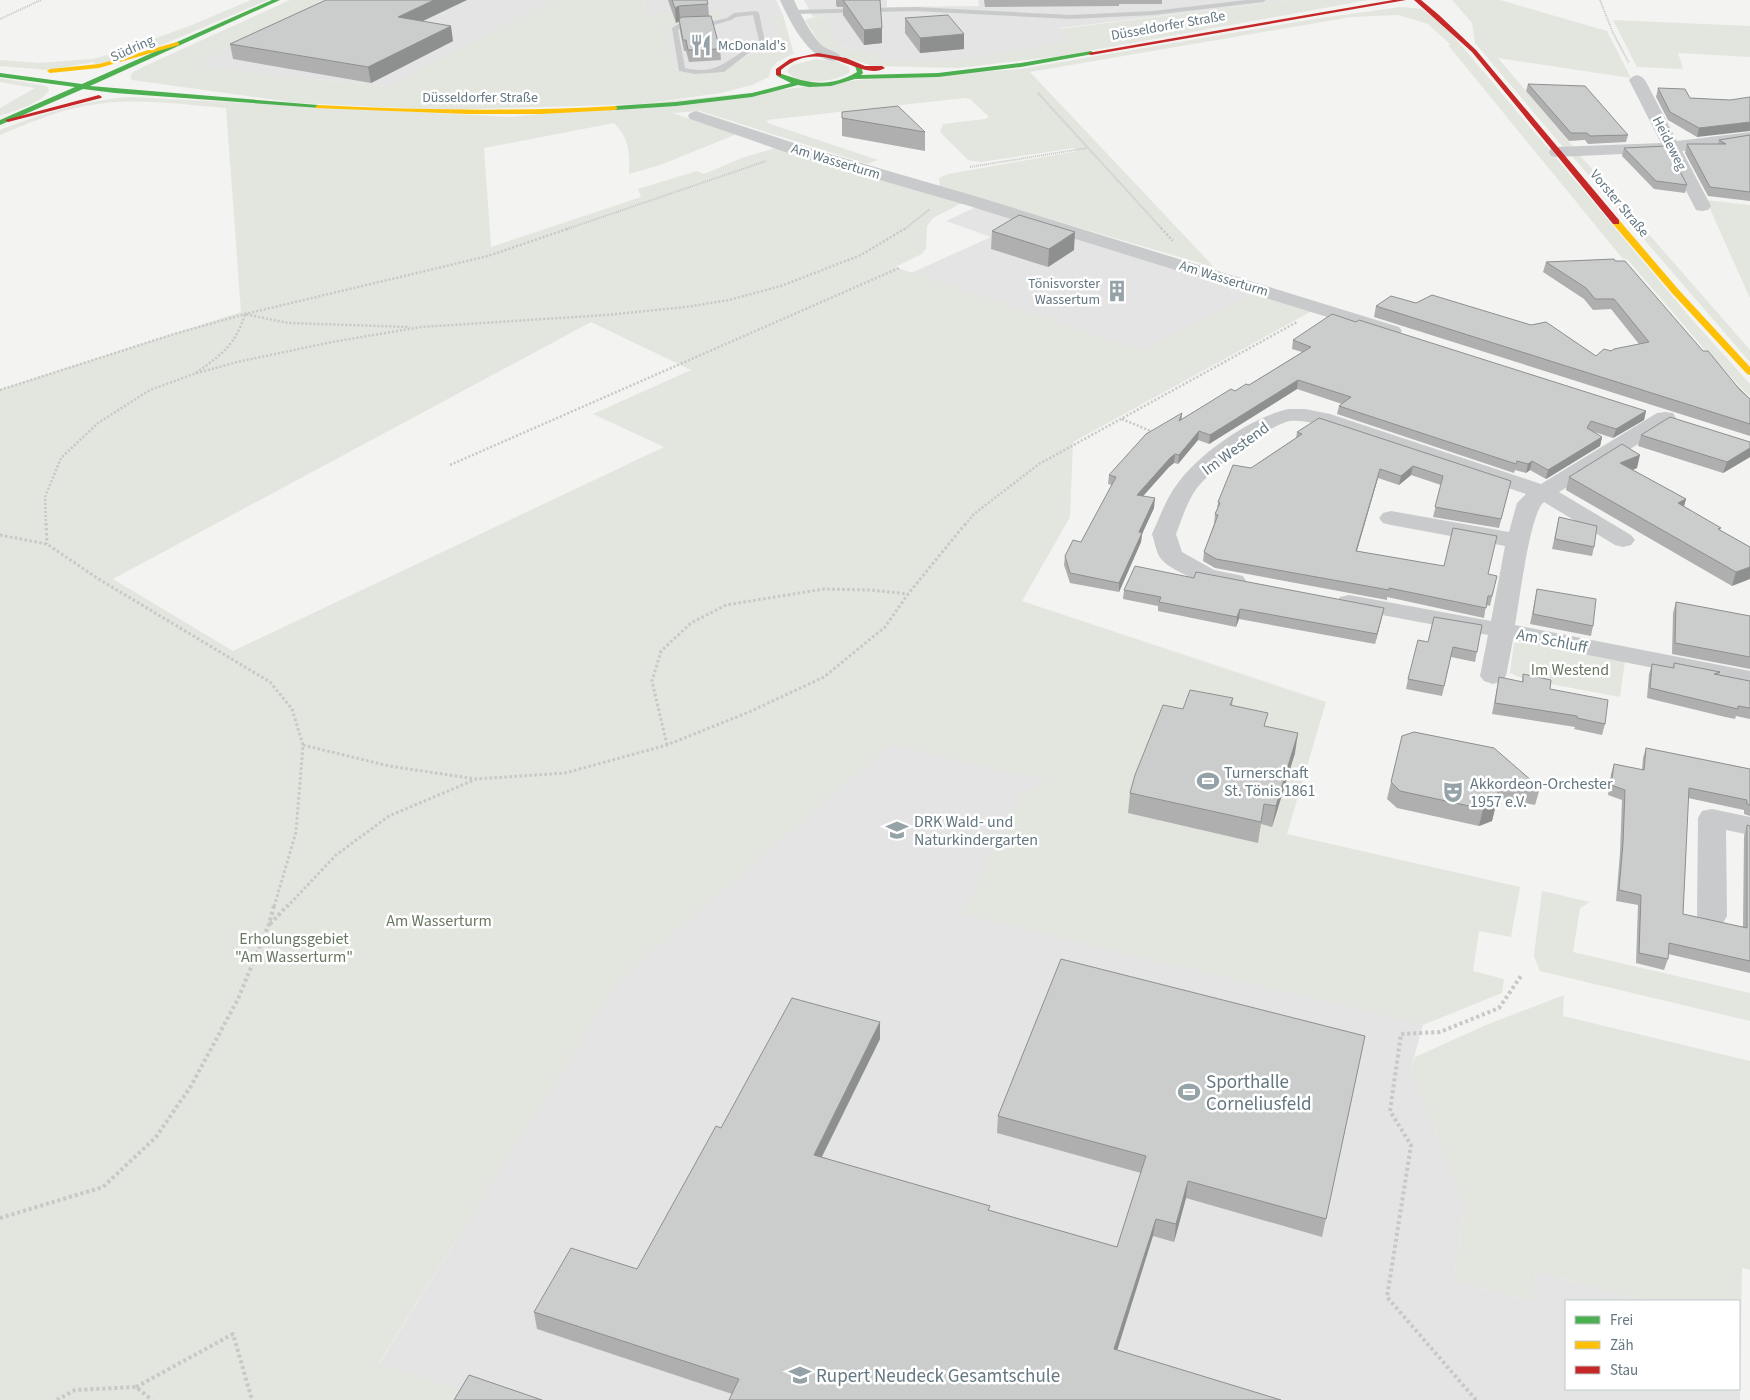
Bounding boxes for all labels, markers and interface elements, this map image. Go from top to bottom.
street label: Düsseldorfer Straße [1109,6,1227,46]
street label: Südring [107,30,157,67]
restaurant icon: McDonald's [688,32,714,58]
place label: McDonald's [718,36,786,56]
street label: Düsseldorfer Straße [422,88,538,108]
street label: Heideweg [1647,113,1691,174]
street label: Am Wasserturm [789,139,883,185]
street label: Vorster Straße [1585,166,1653,242]
street label: Am Wasserturm [1177,256,1271,302]
place label: Tönisvorster Wassertum [1028,274,1100,310]
building icon: Tönisvorster Wassertum [1104,278,1130,304]
street label: Im Westend [1197,417,1274,481]
street label: Am Schluff [1515,623,1590,659]
park label: Im Westend [1531,659,1609,681]
place label: Turnerschaft St. Tönis 1861 [1224,762,1316,802]
sports icon: Turnerschaft St. Tönis 1861 [1195,768,1221,794]
place label: Akkordeon-Orchester 1957 e.V. [1470,773,1613,813]
theatre icon: Akkordeon-Orchester 1957 e.V. [1440,779,1466,805]
place label: DRK Wald- und Naturkindergarten [914,811,1038,851]
school or university icon: DRK Wald- und Naturkindergarten [884,817,910,843]
park label: Am Wasserturm [386,910,492,932]
park label: Erholungsgebiet "Am Wasserturm" [235,928,353,968]
place label: Sporthalle Corneliusfeld [1206,1069,1312,1118]
sports icon: Sporthalle Corneliusfeld [1176,1079,1202,1105]
legend [1565,1300,1740,1390]
text: Frei [1610,1310,1633,1331]
text: Zäh [1610,1335,1634,1356]
text: Stau [1610,1360,1638,1381]
school or university icon: Rupert Neudeck Gesamtschule [787,1362,813,1388]
place label: Rupert Neudeck Gesamtschule [816,1363,1060,1390]

